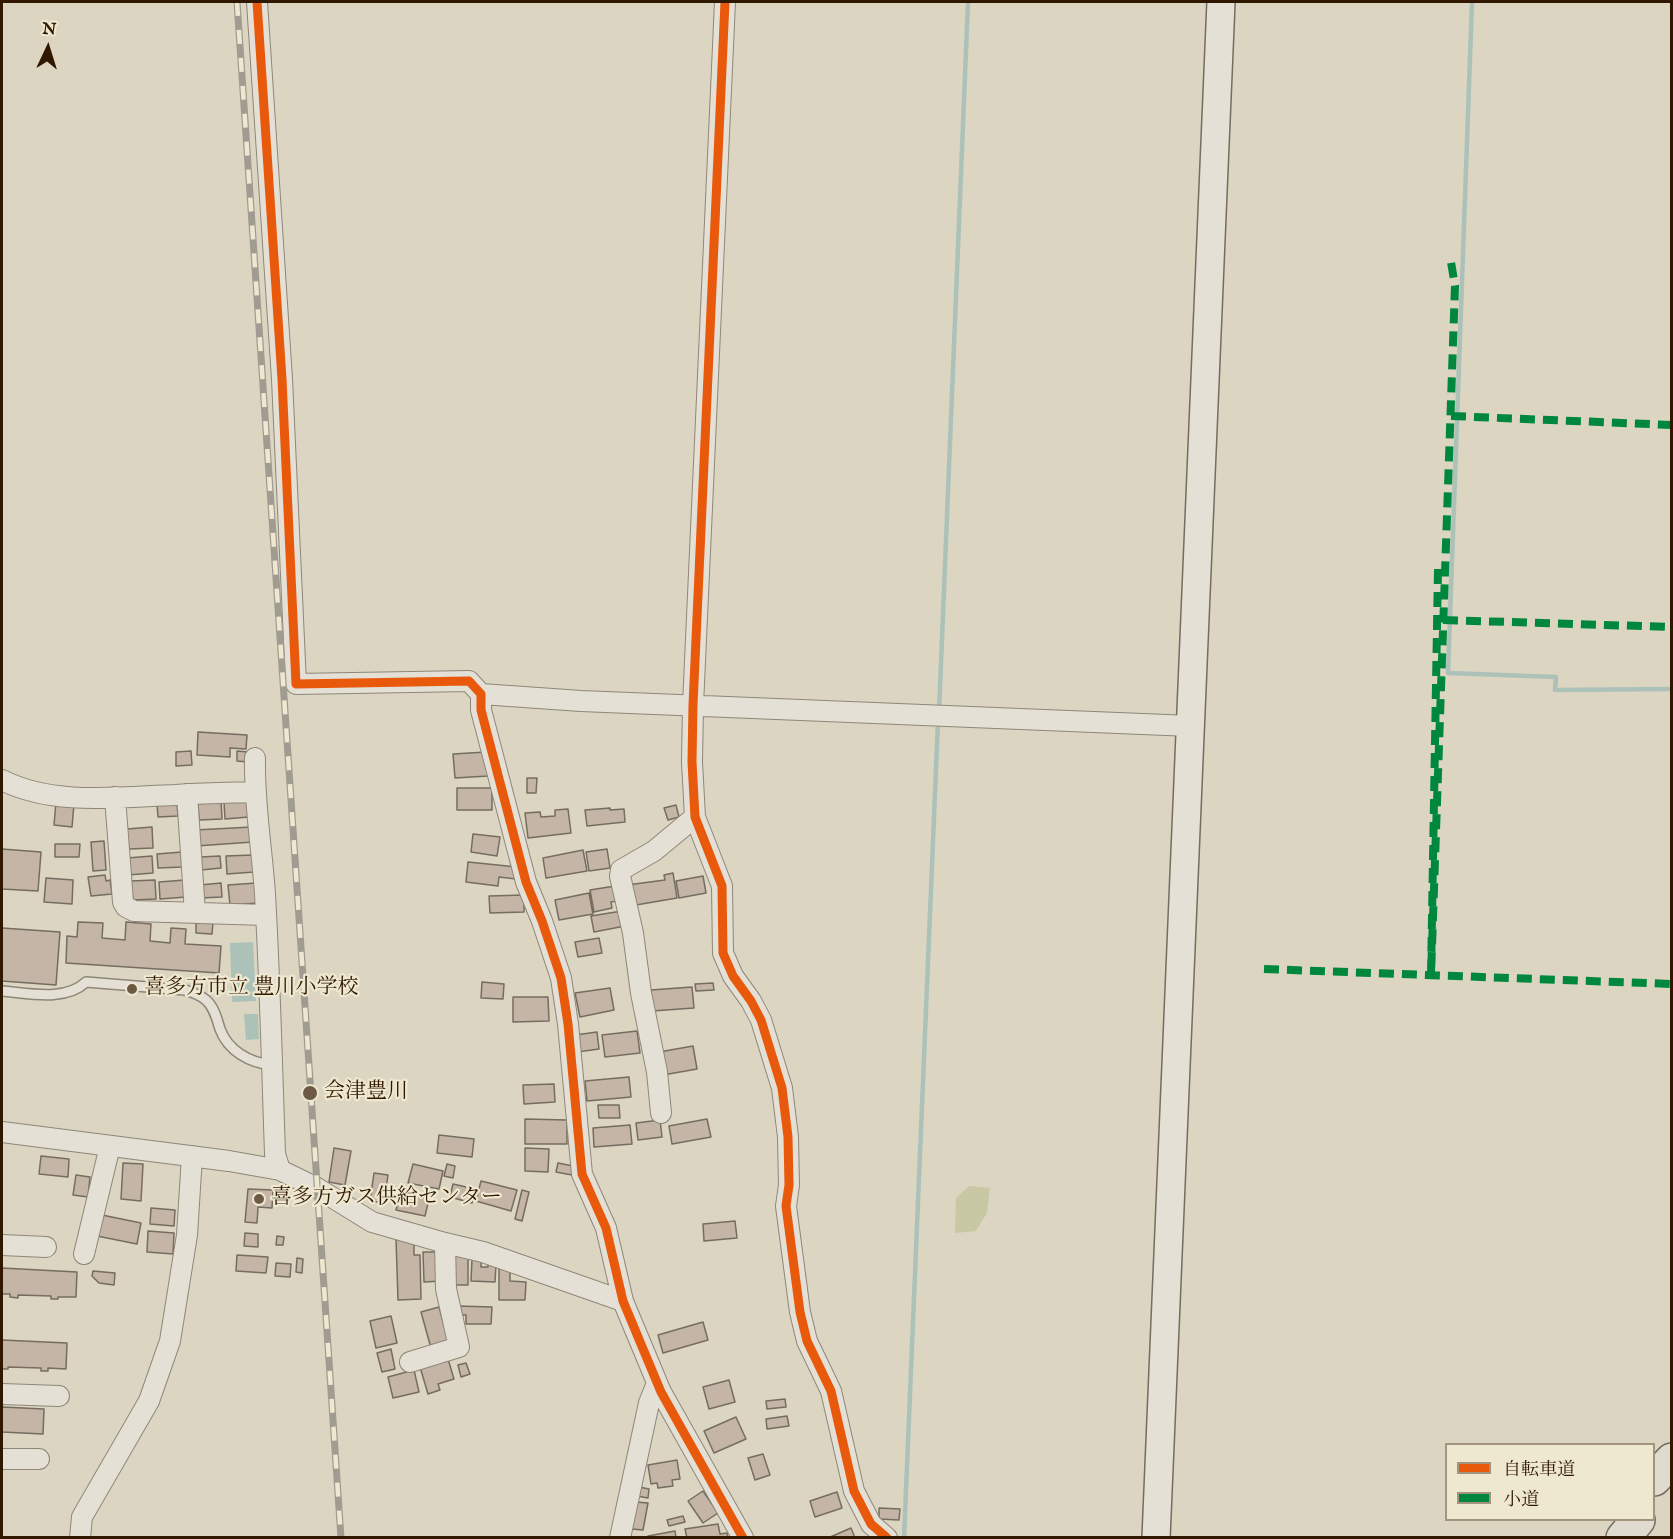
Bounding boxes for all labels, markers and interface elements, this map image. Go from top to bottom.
north arrow [18,18,78,78]
text: N [42,20,57,41]
place label: 喜多方市立 豊川小学校 [144,976,359,1002]
marker: 喜多方市立 豊川小学校 [125,982,139,996]
place label: 会津豊川 [324,1080,408,1106]
marker: 会津豊川 [301,1084,319,1102]
place label: 喜多方ガス供給センター [271,1186,502,1212]
marker: 喜多方ガス供給センター [252,1192,266,1206]
legend [1445,1443,1655,1521]
text: 自転車道 [1503,1459,1575,1482]
text: 小道 [1503,1489,1539,1512]

